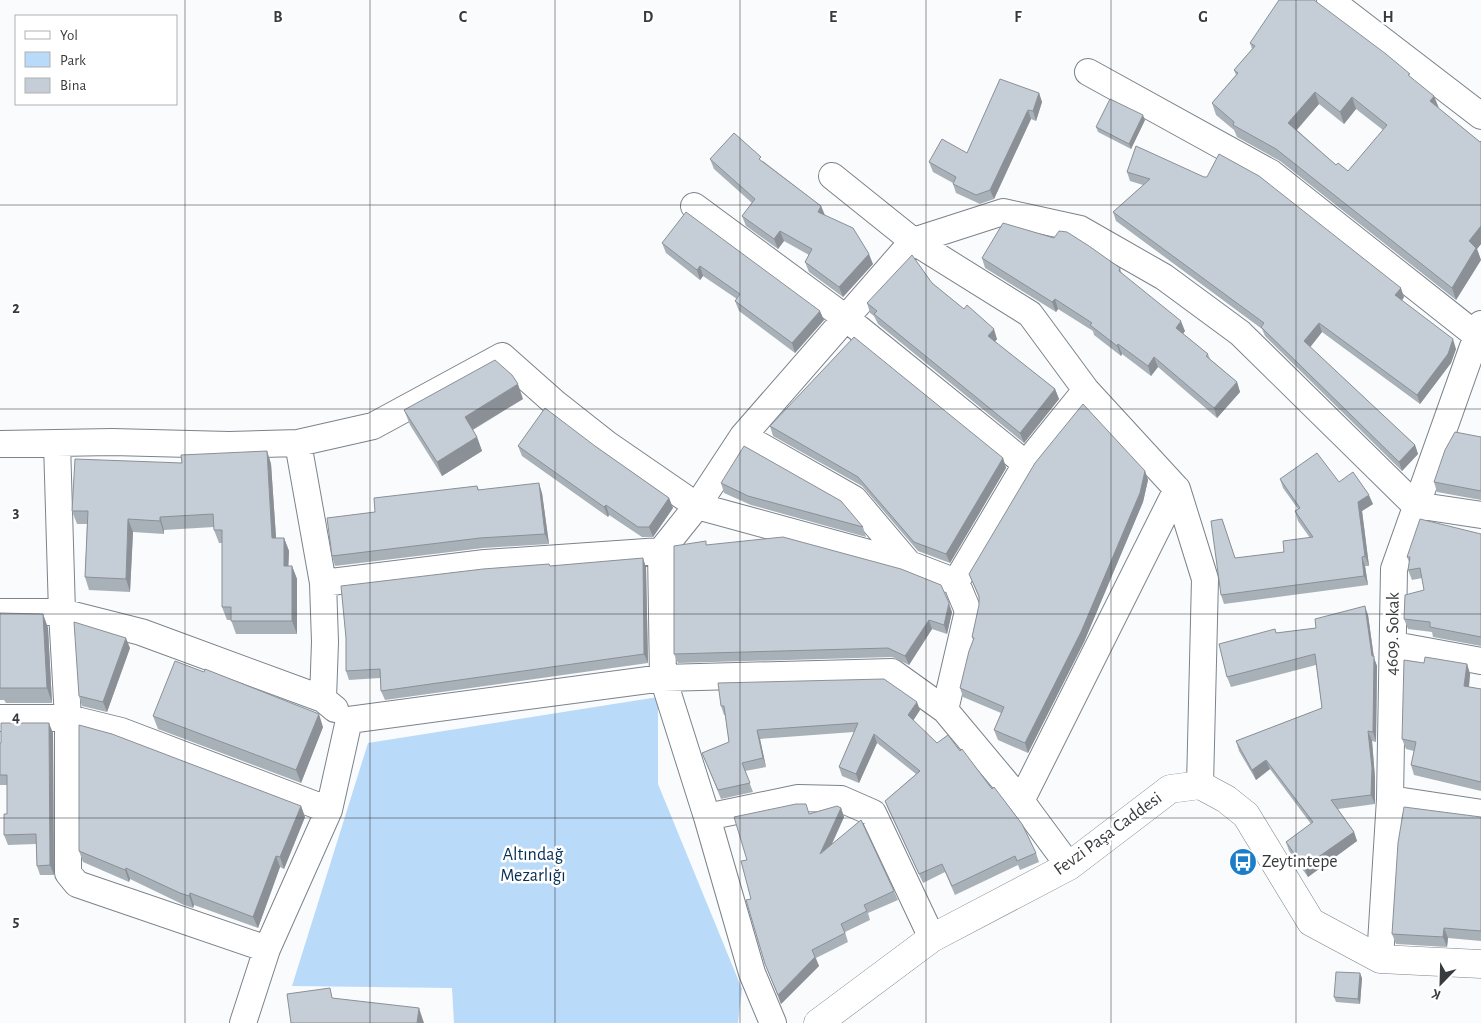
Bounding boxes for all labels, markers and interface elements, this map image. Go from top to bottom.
text: B [273,9,283,25]
text: C [459,9,468,25]
text: D [643,9,654,25]
text: E [829,9,837,25]
text: F [1014,9,1022,25]
text: G [1198,9,1208,25]
text: H [1382,9,1394,25]
legend [15,15,178,105]
text: Yol [60,28,78,43]
text: Park [60,53,86,68]
text: Bina [60,78,86,93]
text: 2 [12,300,20,316]
text: 3 [13,504,20,520]
street label: 4609. Sokak [1383,591,1403,676]
text: 4 [12,709,20,725]
street label: Fevzi Paşa Caddesi [1051,789,1165,879]
park label: Altındağ Mezarlığı [500,846,566,885]
bus stop icon: Zeytintepe [1228,847,1258,877]
place label: Zeytintepe [1262,853,1338,871]
text: 5 [13,913,20,929]
north arrow [1416,958,1466,1008]
text: K [1429,986,1443,1002]

